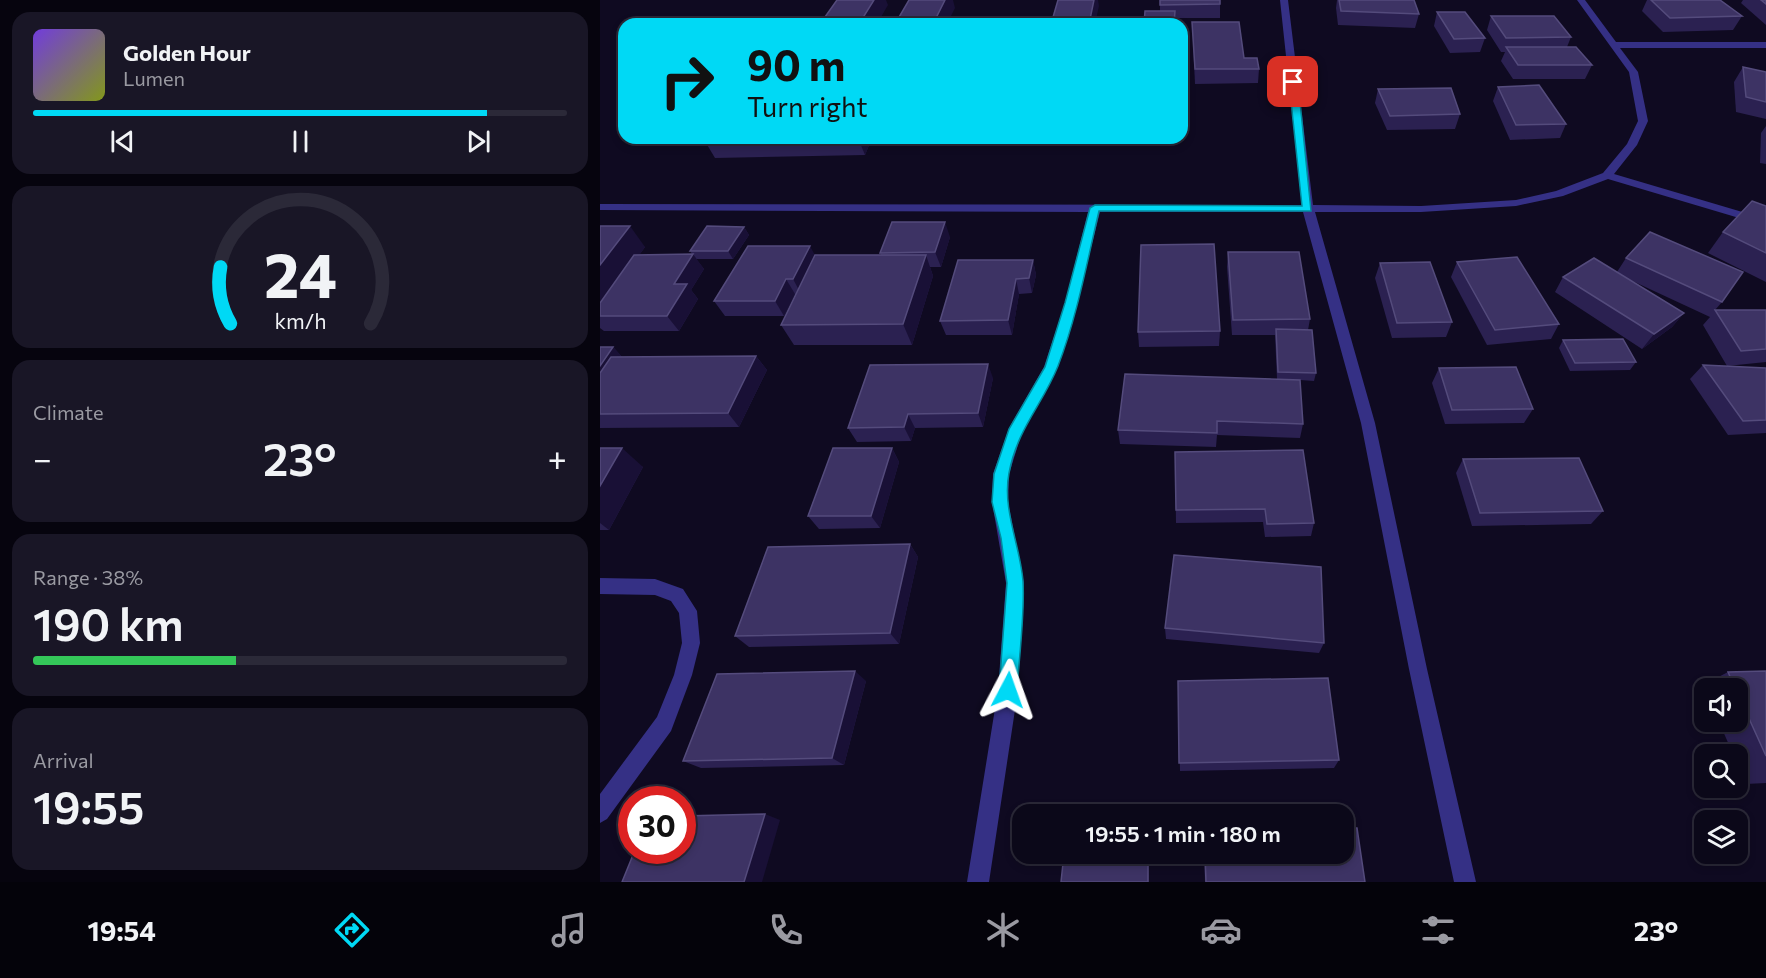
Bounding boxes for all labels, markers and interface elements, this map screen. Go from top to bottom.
text: 90 m [747,38,846,90]
text: Golden Hour [123,39,251,66]
icon: right [648,42,726,120]
pin [1267,56,1318,107]
icon: arrive [1276,65,1309,98]
text: Lumen [123,66,185,90]
text: Turn right [747,90,867,123]
icon: previous [106,125,139,158]
icon: pause [284,125,317,158]
icon: next [462,125,495,158]
text: 24 [264,235,336,311]
text: km/h [274,307,326,333]
text: Climate [33,400,103,424]
text: 23° [263,430,336,485]
text: − [33,437,52,478]
text: + [548,437,567,478]
text: Range · 38% [33,565,143,589]
text: 190 km [33,595,184,650]
position arrow [976,658,1040,722]
map controls [1694,678,1748,864]
button: sound [1694,678,1748,732]
button: search [1694,744,1748,798]
text: Arrival [33,748,94,772]
text: 19:55 [33,778,144,833]
speed limit sign: 30 [618,786,696,864]
button: layers [1694,810,1748,864]
text: 19:55 · 1 min · 180 m [1085,820,1281,847]
icon: directions [331,909,373,951]
icon: music [548,909,590,951]
icon: phone [765,909,807,951]
icon: climate [982,909,1024,951]
icon: car [1200,909,1242,951]
icon: filters [1417,909,1459,951]
text: 19:54 [88,914,156,947]
text: 23° [1634,914,1678,947]

